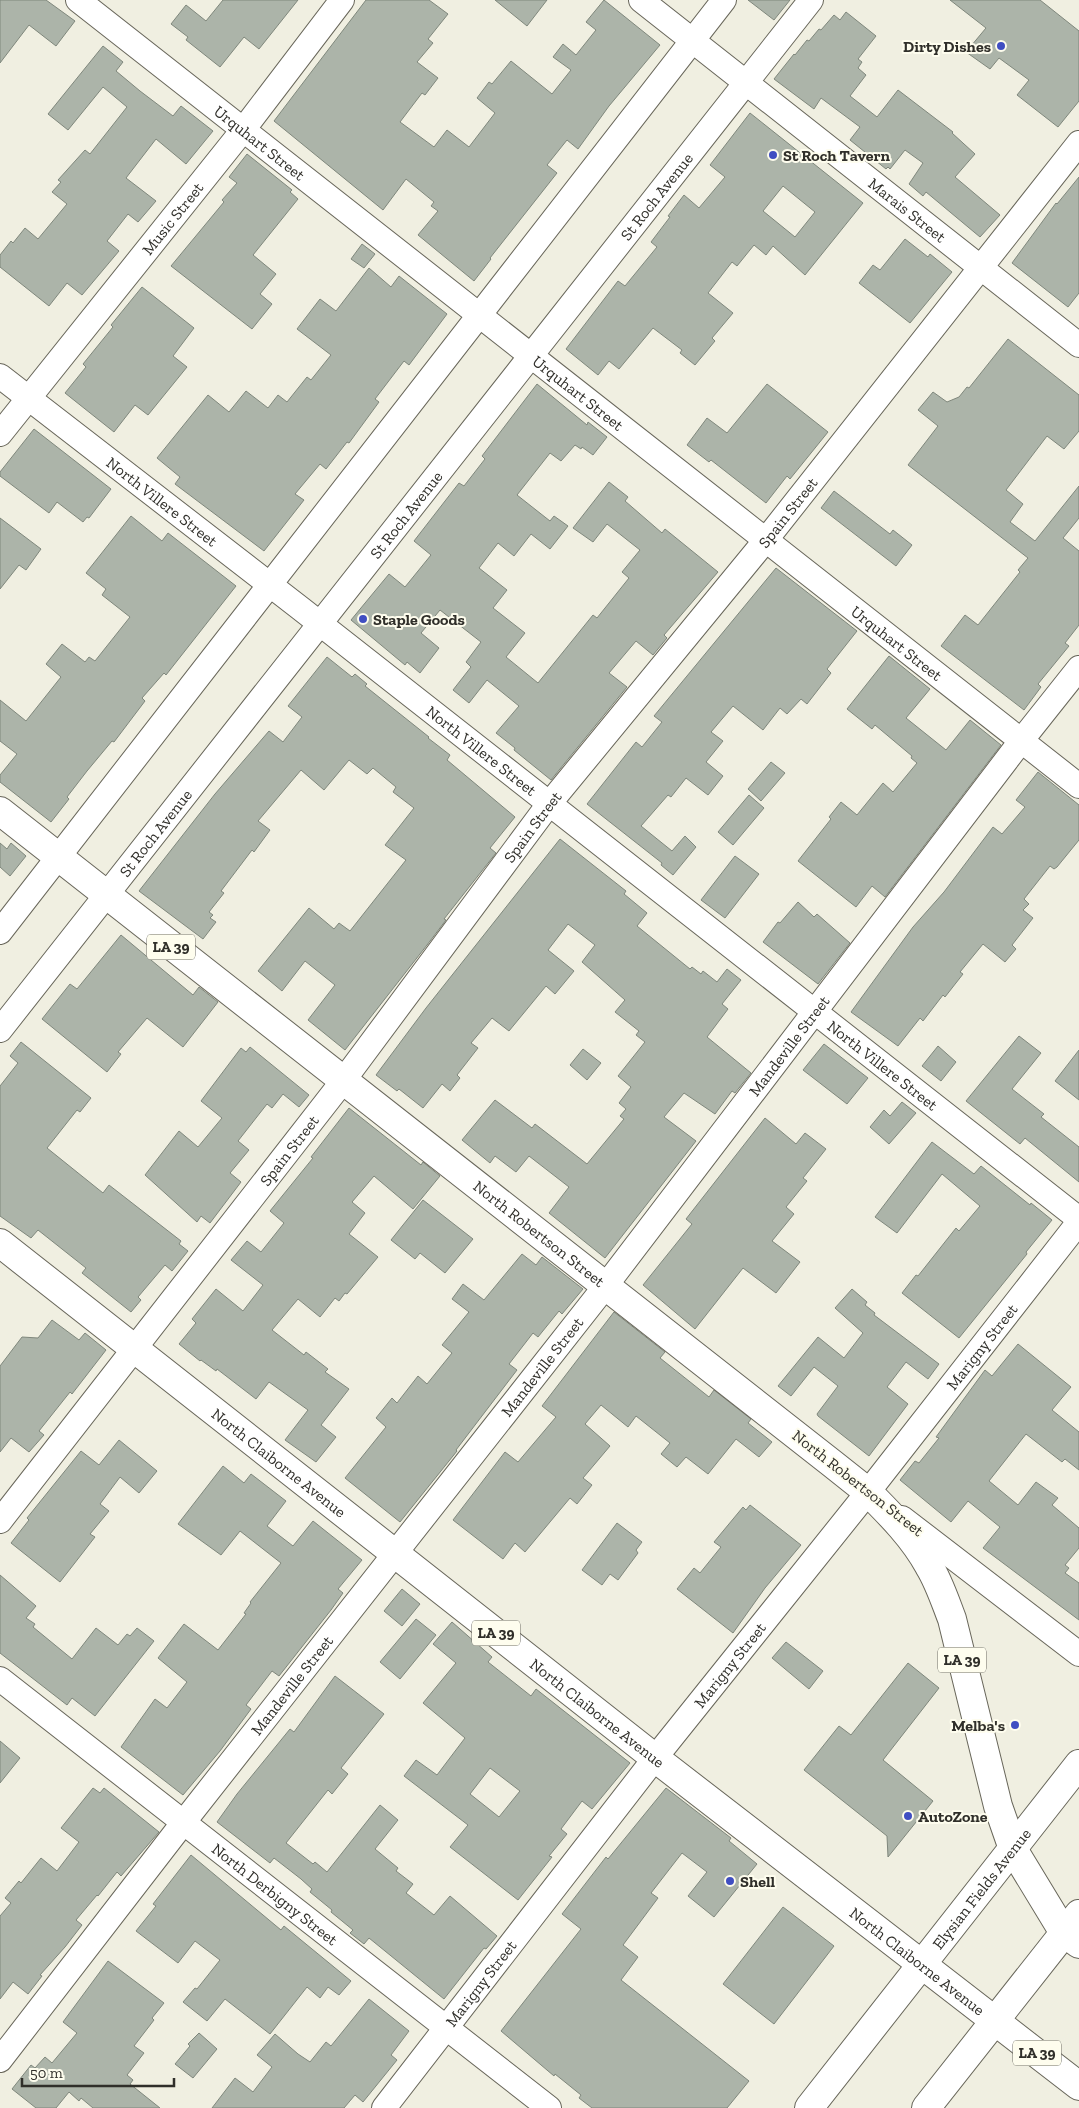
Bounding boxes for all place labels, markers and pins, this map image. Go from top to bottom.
place label: Dirty Dishes [903,37,991,56]
marker: Dirty Dishes [995,40,1007,52]
place label: St Roch Tavern [783,146,891,165]
marker: St Roch Tavern [767,149,779,161]
place label: Staple Goods [373,610,465,629]
marker: Staple Goods [357,613,369,625]
place label: Melba's [951,1716,1005,1735]
marker: Melba's [1009,1719,1021,1731]
place label: AutoZone [918,1807,988,1826]
marker: AutoZone [902,1810,914,1822]
place label: Shell [740,1872,775,1891]
marker: Shell [724,1875,736,1887]

